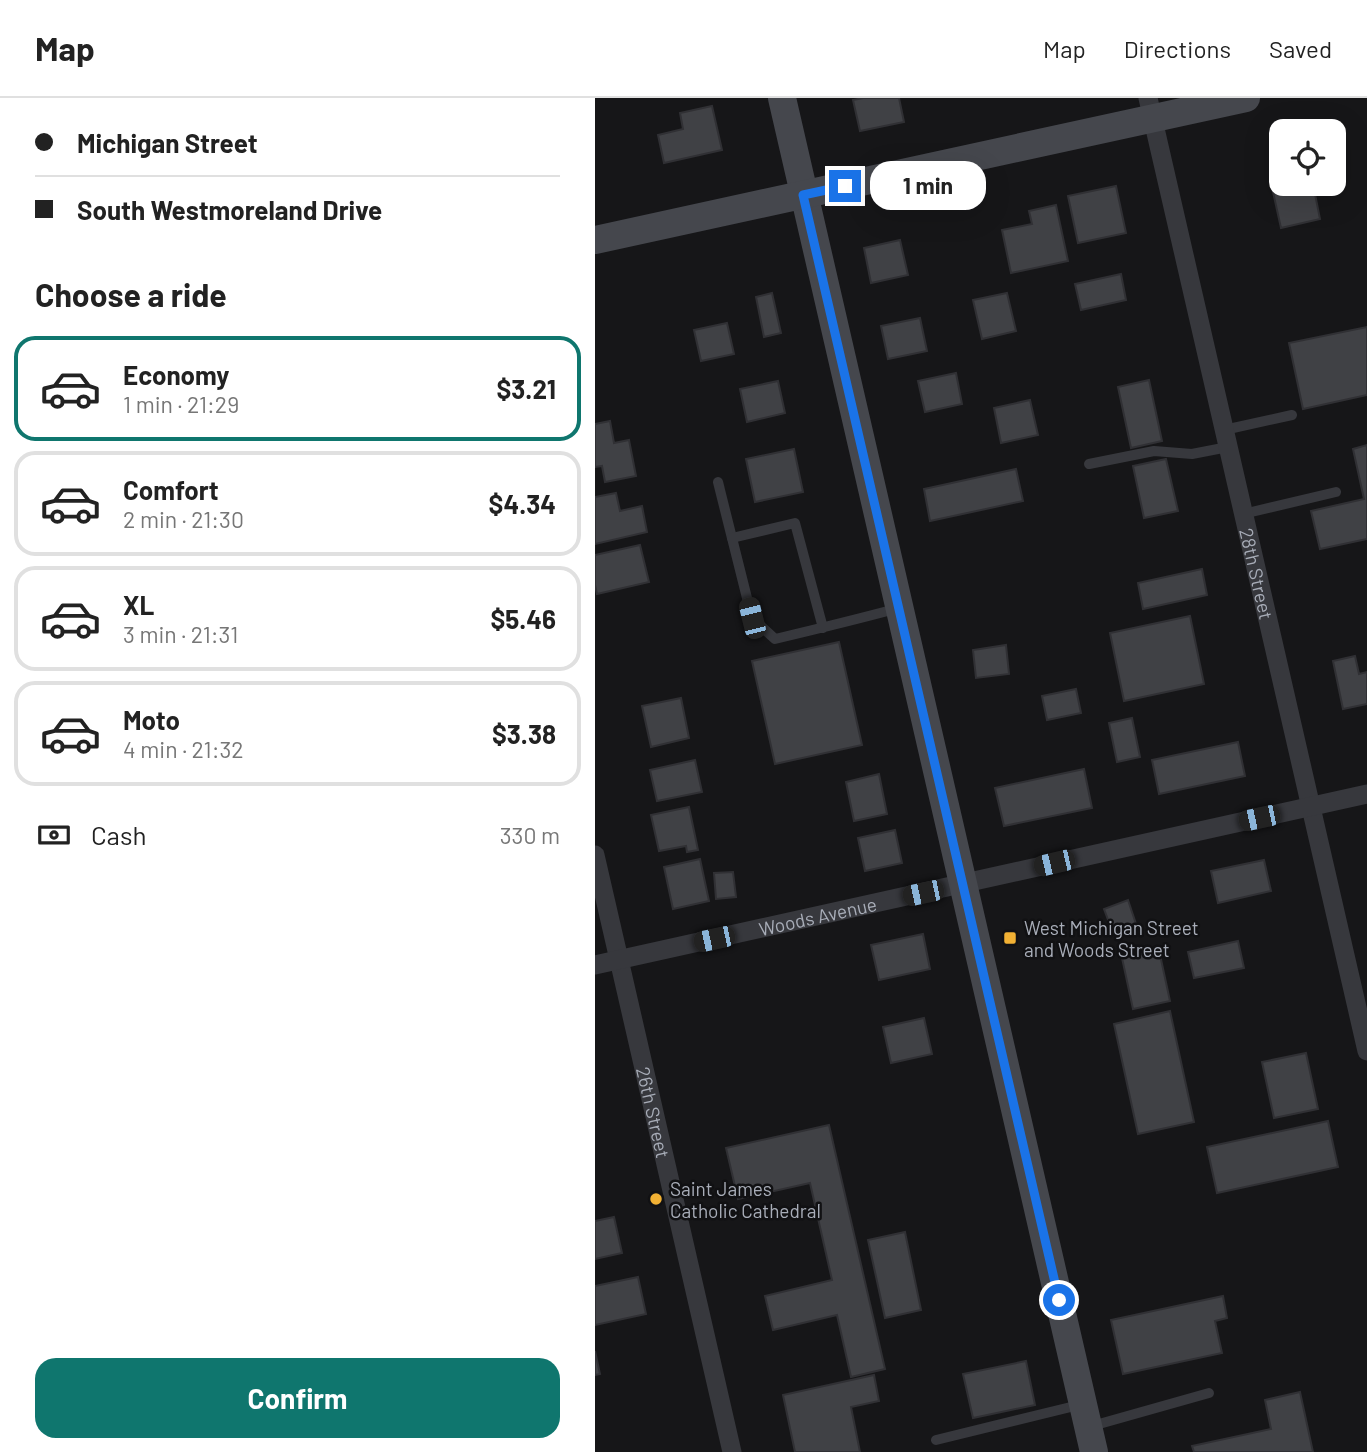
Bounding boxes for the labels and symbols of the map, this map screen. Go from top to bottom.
callout: 1 min [869,162,985,210]
route end [829,170,861,202]
street label: 28th Street [1236,526,1279,621]
car [737,595,768,641]
car [1237,803,1282,833]
car [1032,848,1077,878]
car [901,878,946,908]
street label: Woods Avenue [756,891,879,940]
place label: West Michigan Street and Woods Street [1024,916,1199,961]
car [692,924,737,954]
marker: West Michigan Street and Woods Street [1002,930,1018,946]
street label: 26th Street [632,1064,676,1160]
place label: Saint James Catholic Cathedral [670,1177,821,1222]
marker: Saint James Catholic Cathedral [648,1191,664,1207]
route start [1043,1284,1075,1316]

